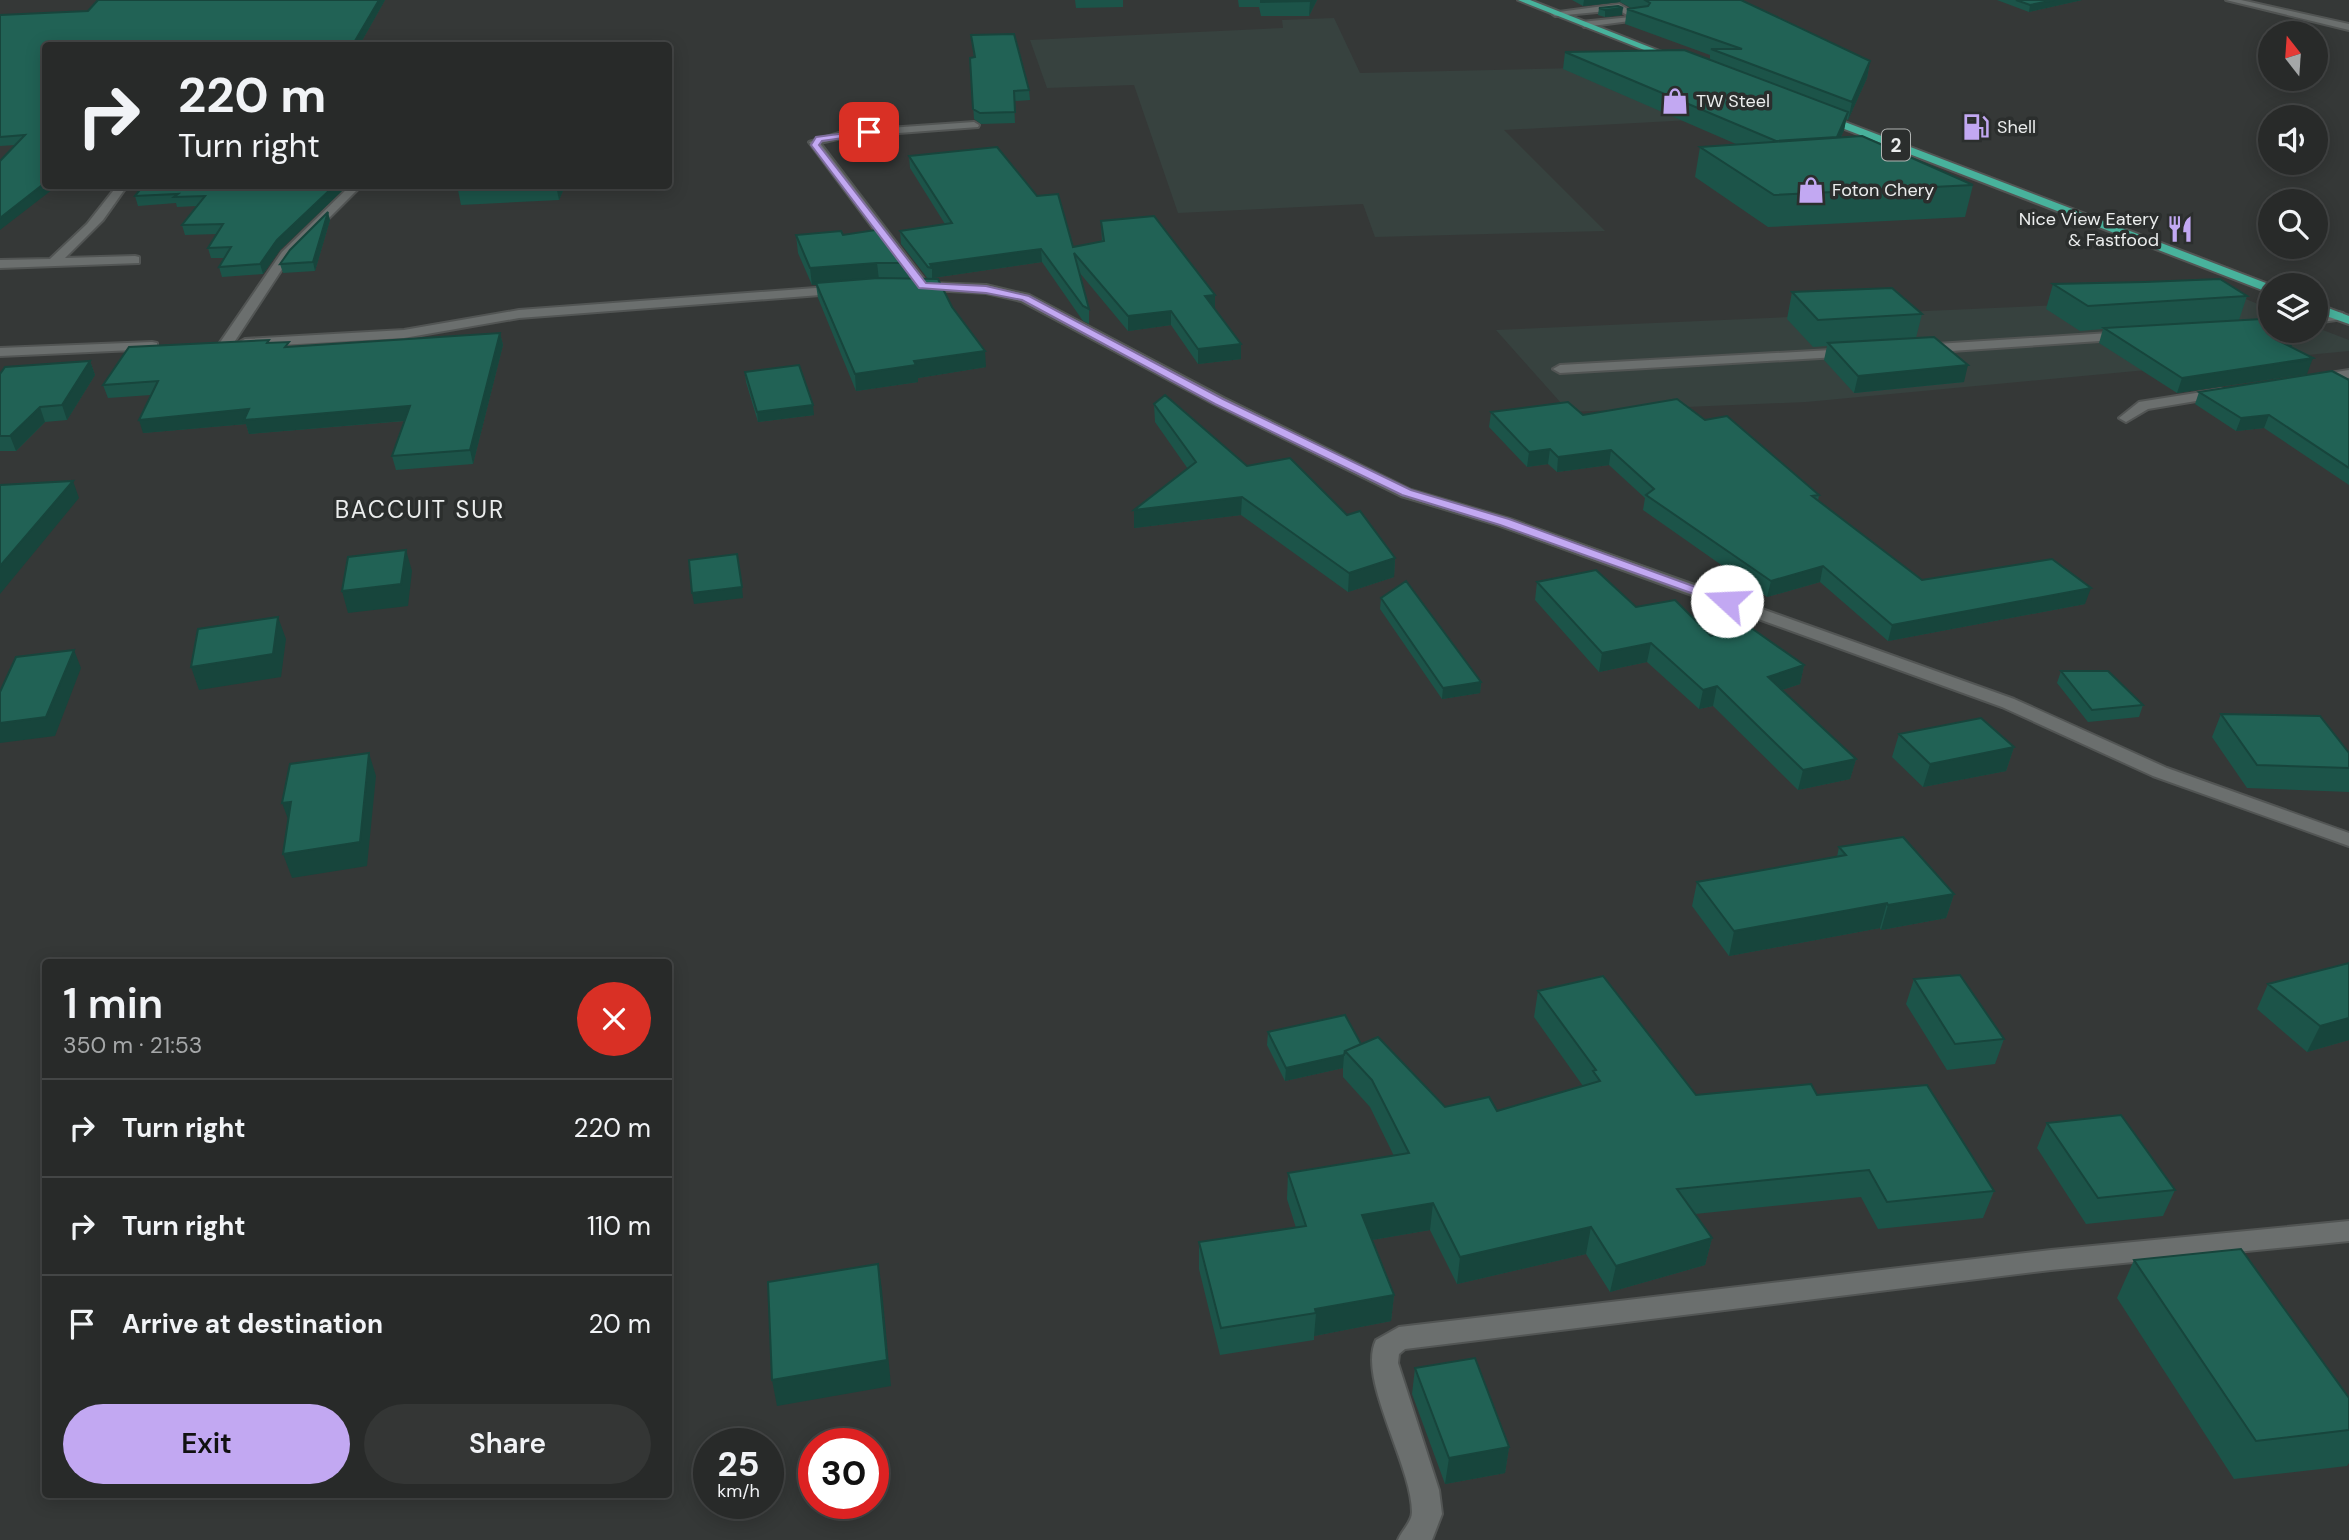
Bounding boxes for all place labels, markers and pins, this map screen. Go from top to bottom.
shop icon: TW Steel [1660,86,1690,116]
place label: TW Steel [1696,89,1770,113]
pin [839,102,899,162]
fuel station icon: Shell [1961,112,1991,142]
place label: Shell [1997,115,2036,139]
shop icon: Foton Chery [1796,175,1826,205]
place label: Foton Chery [1832,178,1934,202]
place label: Nice View Eatery & Fastfood [2019,207,2159,252]
restaurant icon: Nice View Eatery & Fastfood [2165,214,2195,244]

